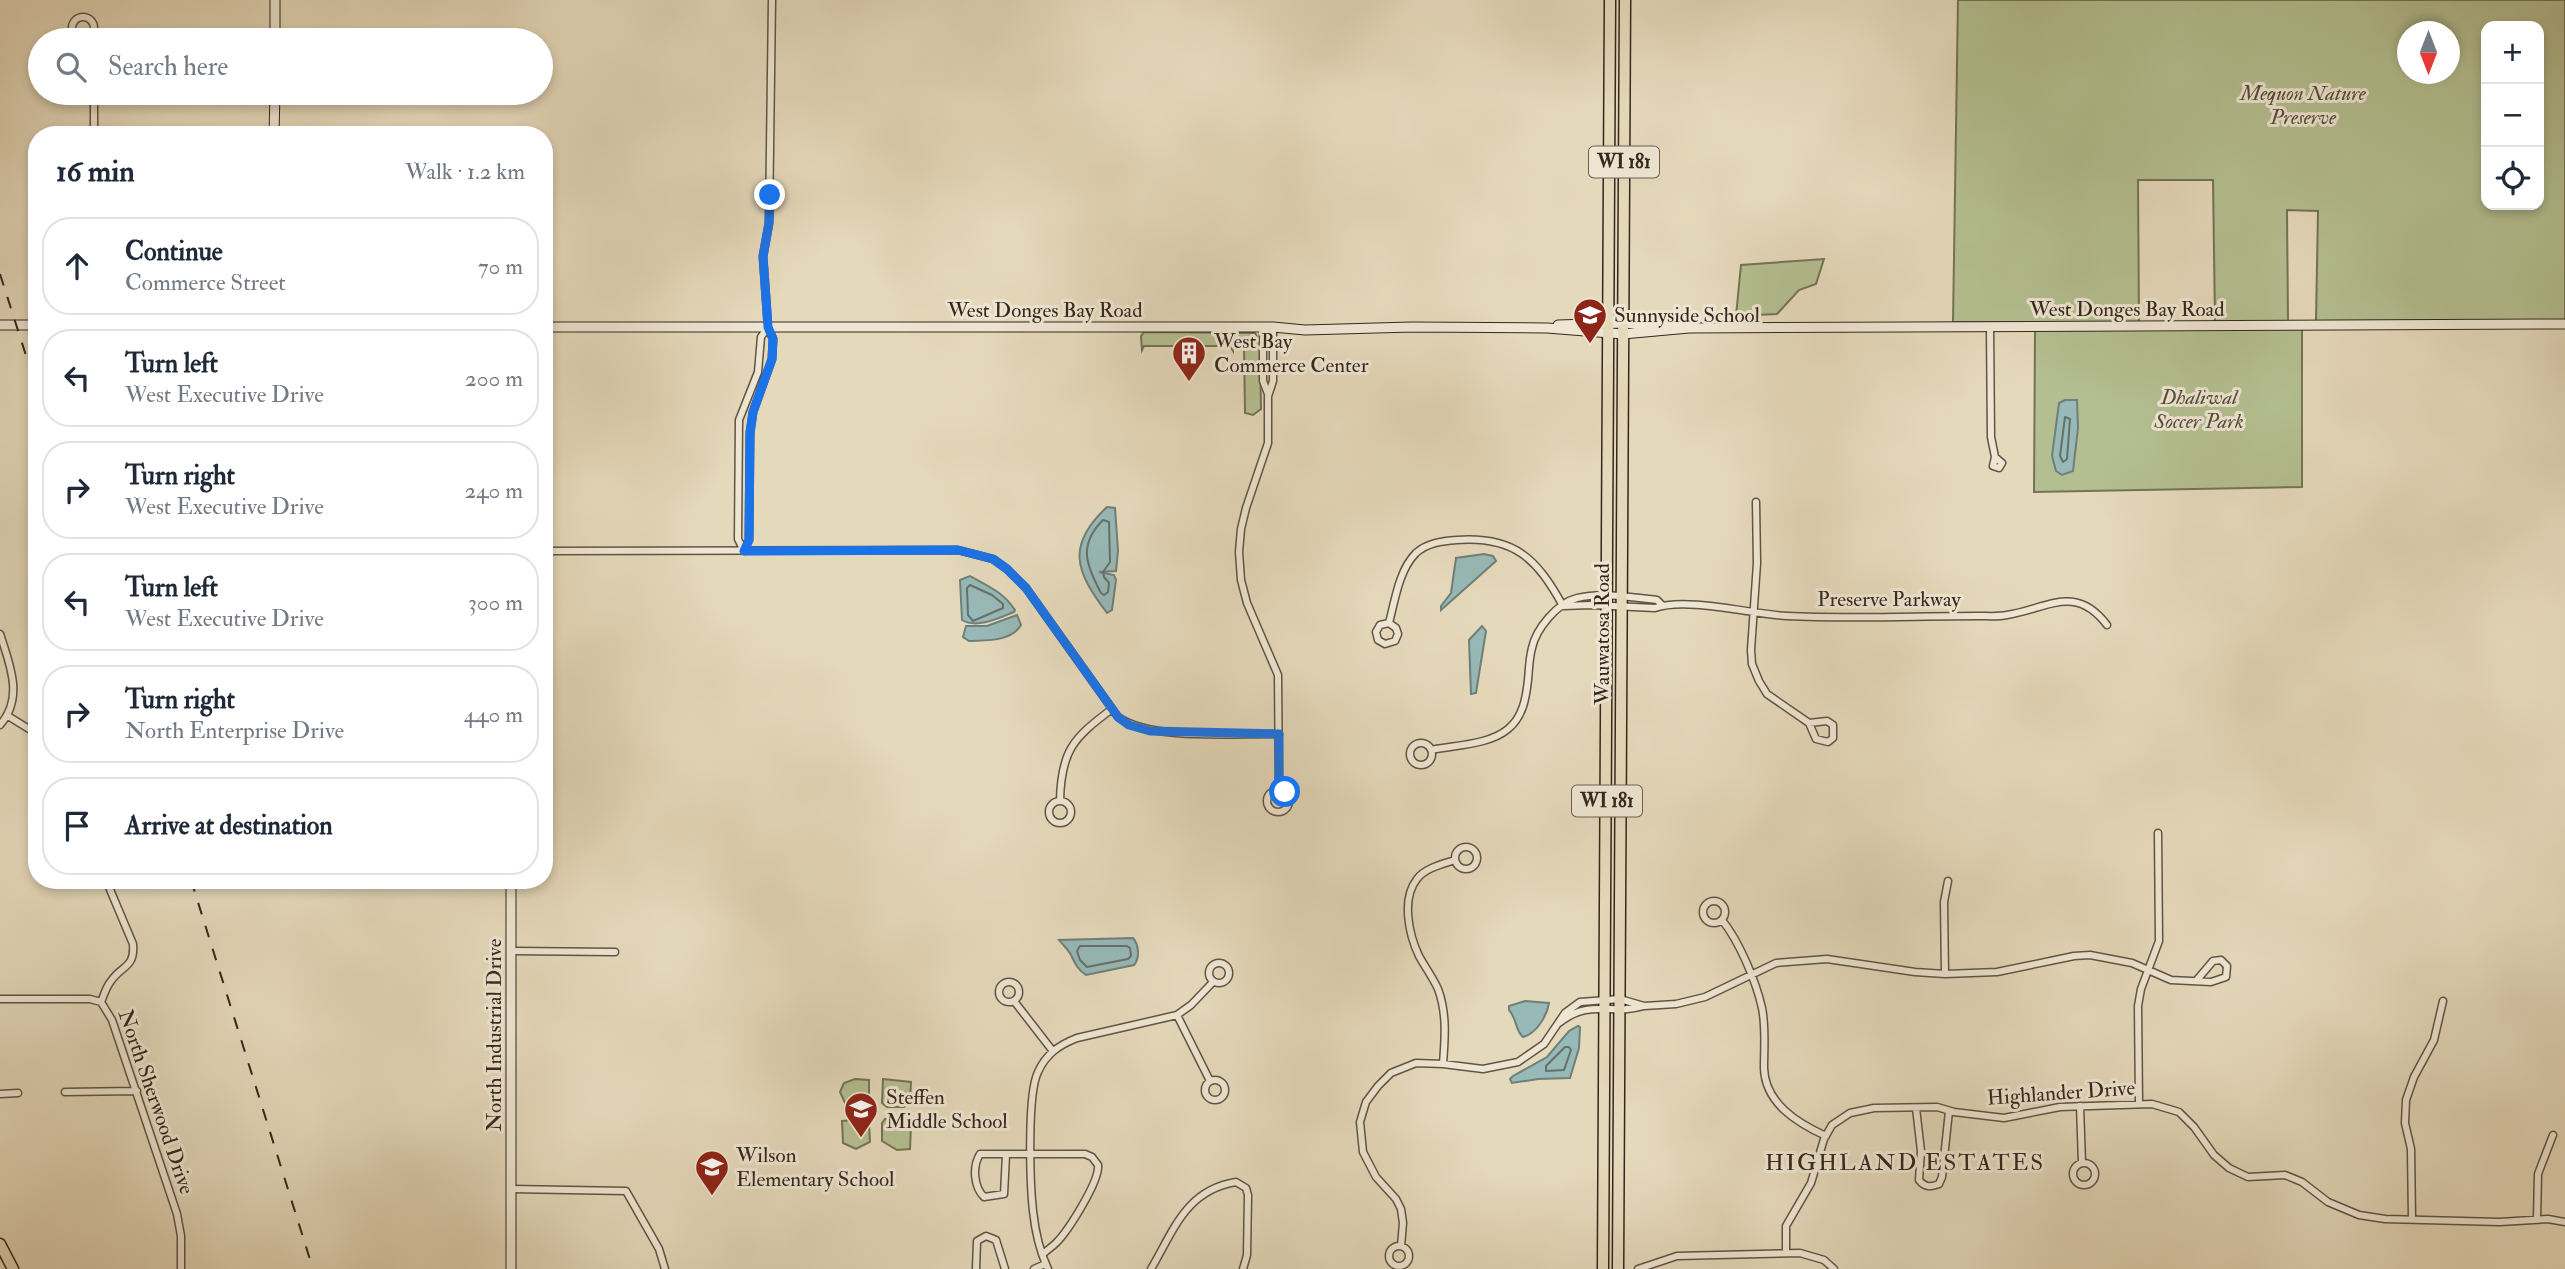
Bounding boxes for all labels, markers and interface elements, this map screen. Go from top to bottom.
north arrow [2397,21,2460,84]
map controls [2481,21,2544,210]
button: + [2481,21,2544,84]
search box [28,28,553,105]
icon: search [52,48,90,86]
text: Search here [108,51,228,83]
park label: Mequon Nature Preserve [2238,80,2367,131]
button: − [2481,84,2544,147]
road number: WI 181 [1589,146,1659,178]
button: locate [2481,147,2544,210]
text: 16 min [56,153,135,190]
text: Walk · 1.2 km [405,157,525,186]
route end [754,179,785,210]
text: Continue [125,236,223,268]
icon: ahead [58,247,96,285]
text: 70 m [478,252,523,281]
text: Commerce Street [125,268,286,297]
school or university icon: Sunnyside School [1571,296,1609,345]
street label: West Donges Bay Road [2028,296,2225,323]
street label: West Donges Bay Road [946,297,1143,324]
place label: Sunnyside School [1614,302,1761,329]
place label: West Bay Commerce Center [1213,328,1369,379]
building icon: West Bay Commerce Center [1170,334,1208,383]
text: Turn left [125,348,218,380]
icon: left [58,359,96,397]
text: 200 m [465,364,523,393]
text: West Executive Drive [125,380,324,409]
park label: Dhaliwal Soccer Park [2153,384,2244,435]
text: Turn right [125,460,235,492]
icon: right [58,471,96,509]
text: 240 m [464,476,523,505]
text: West Executive Drive [125,492,324,521]
street label: Wauwatosa Road [1589,563,1616,706]
text: Turn left [125,572,218,604]
icon: left [58,583,96,621]
street label: Preserve Parkway [1817,586,1961,613]
text: 300 m [468,588,523,617]
text: West Executive Drive [125,604,324,633]
text: Turn right [125,684,235,716]
icon: right [58,695,96,733]
text: 440 m [464,700,523,729]
text: North Enterprise Drive [125,716,344,745]
route start [1269,776,1300,807]
road number: WI 181 [1572,786,1642,816]
icon: arrive [58,807,96,845]
text: Arrive at destination [125,810,333,842]
street label: North Industrial Drive [481,938,508,1131]
street label: North Sherwood Drive [112,1006,200,1198]
street label: Highlander Drive [1986,1074,2136,1112]
place label: Steffen Middle School [886,1084,1008,1135]
school or university icon: Steffen Middle School [842,1090,880,1139]
place label: Wilson Elementary School [735,1142,895,1193]
school or university icon: Wilson Elementary School [693,1148,731,1197]
district label: HIGHLAND ESTATES [1765,1148,2045,1177]

